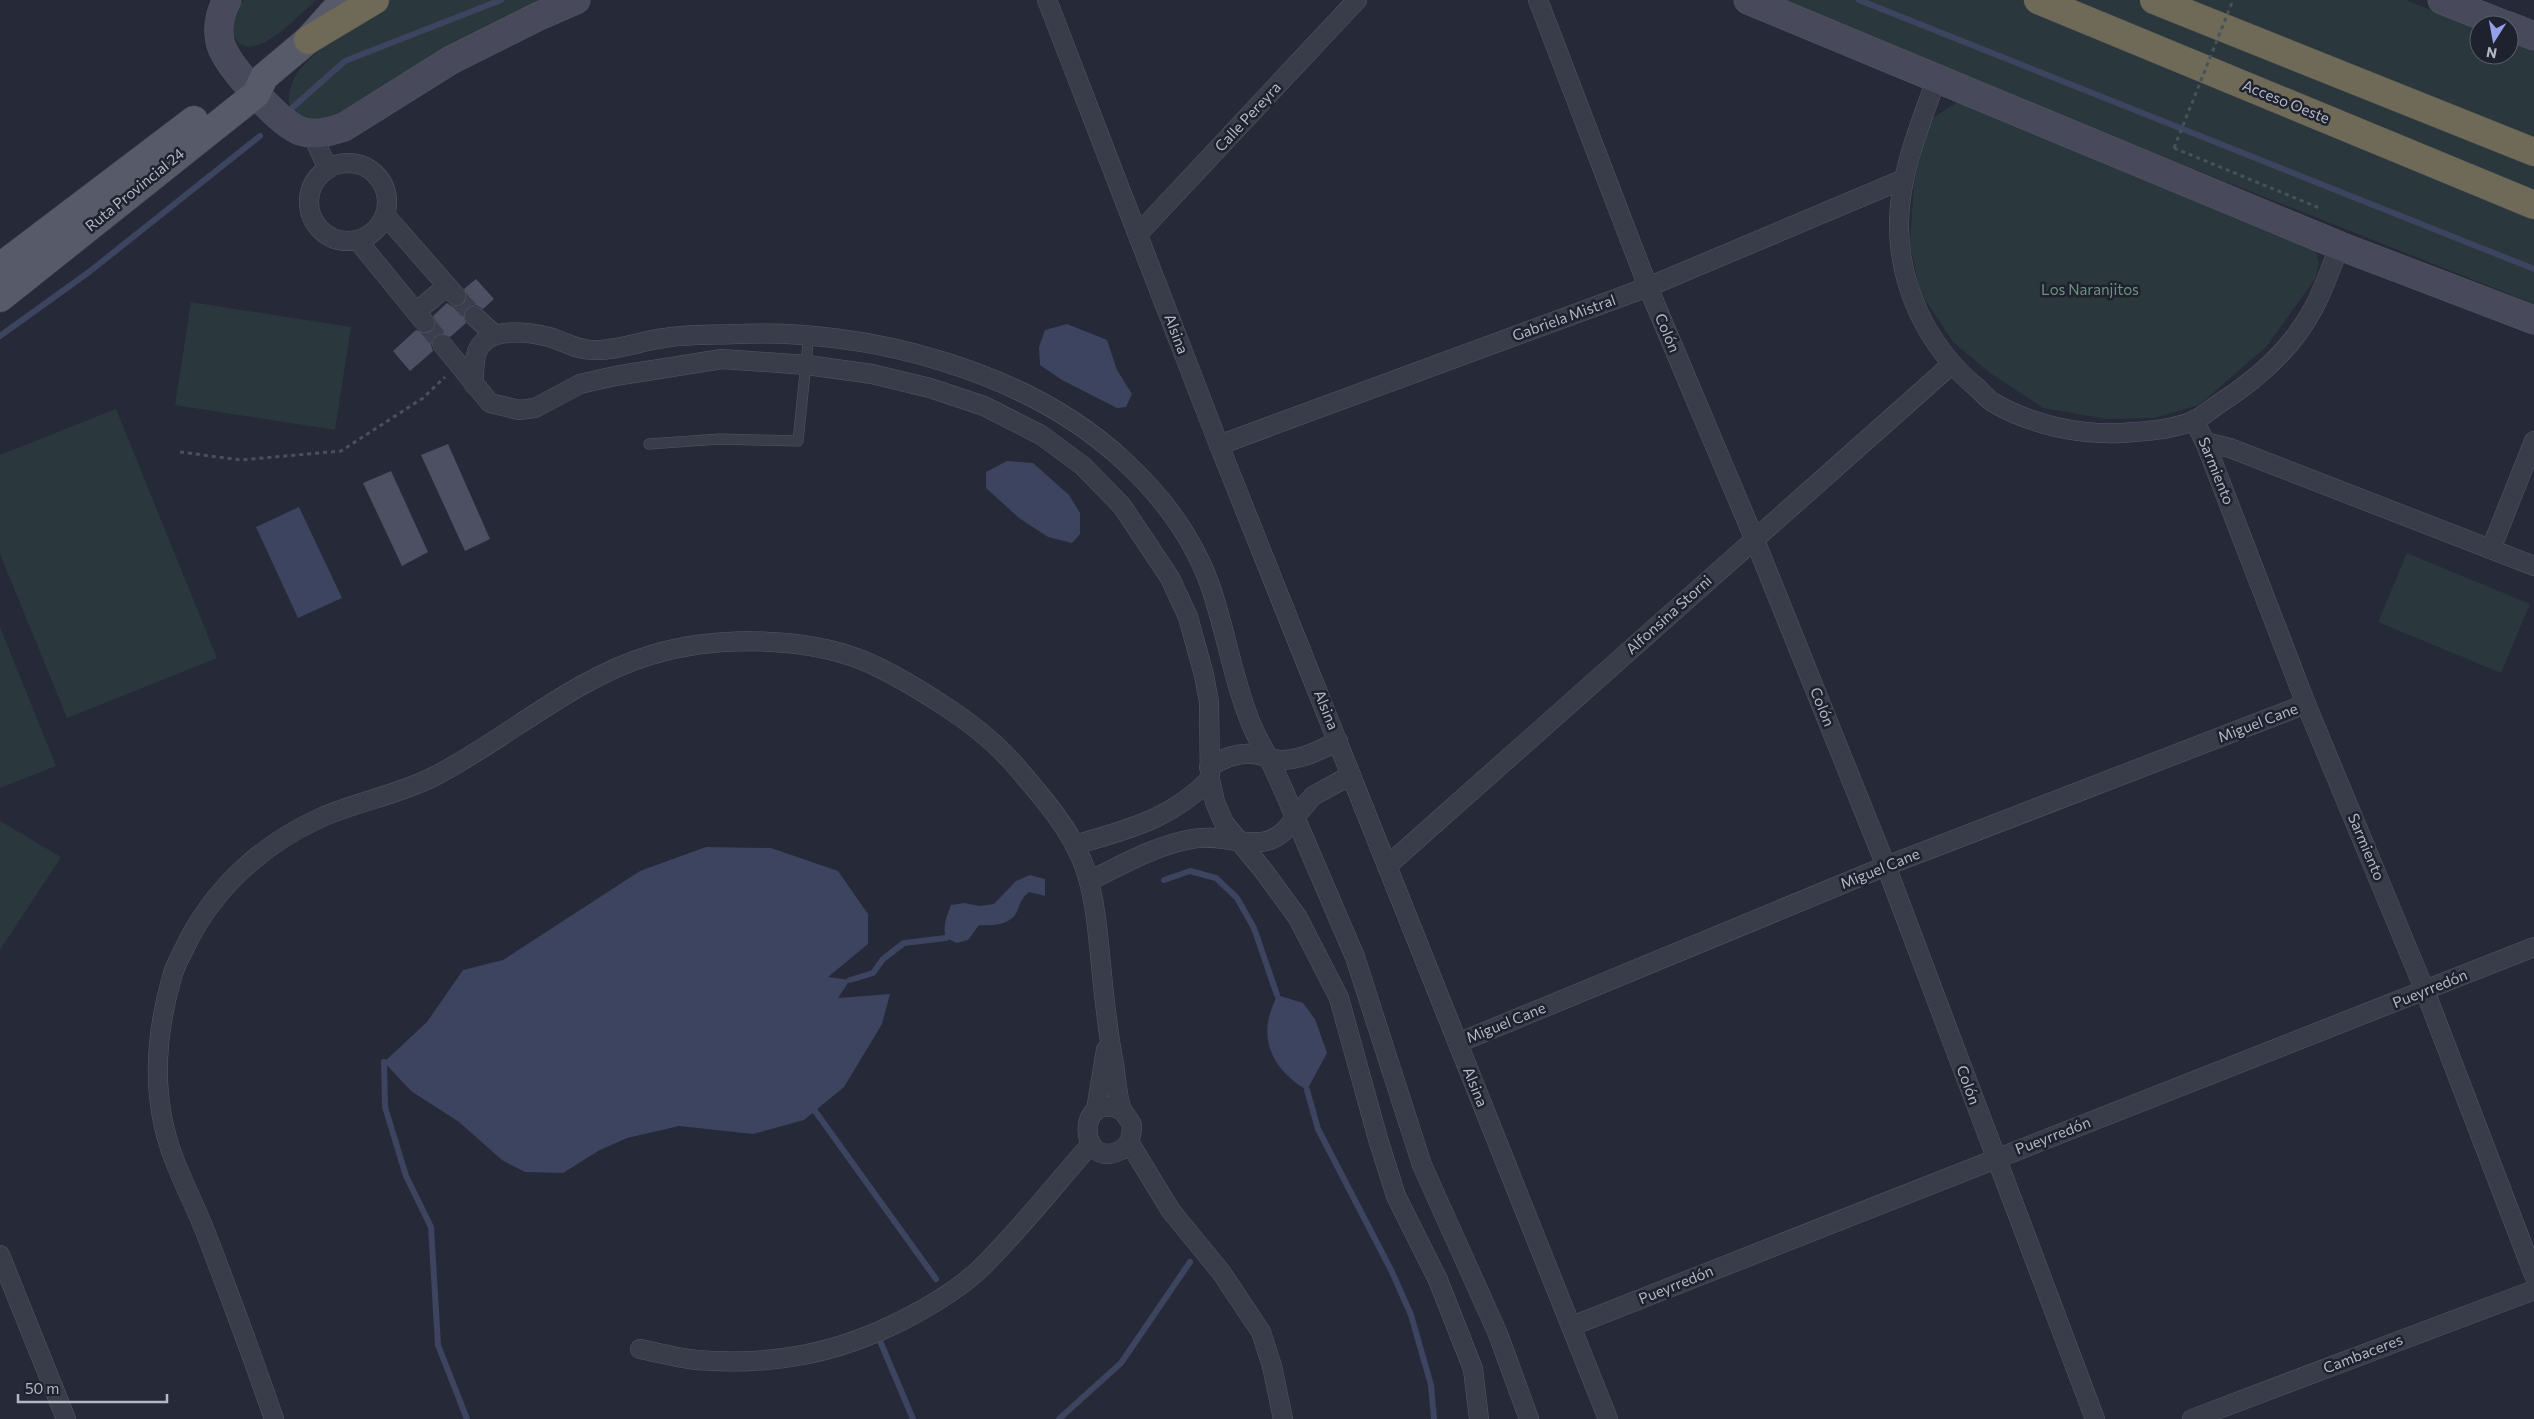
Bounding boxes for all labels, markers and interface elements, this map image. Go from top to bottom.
north arrow [2469,15,2519,65]
text: N [2485,44,2498,63]
street label: Acceso Oeste [2240,75,2333,127]
street label: Calle Pereyra [1211,78,1284,155]
street label: Ruta Provincial 24 [81,144,187,235]
park label: Los Naranjitos [2041,280,2139,298]
street label: Gabriela Mistral [1510,290,1618,344]
street label: Colón [1652,310,1684,355]
street label: Alsina [1161,311,1193,356]
street label: Sarmiento [2195,434,2239,507]
street label: Alfonsina Storni [1622,571,1715,658]
street label: Colón [1807,684,1839,729]
street label: Alsina [1311,687,1343,732]
street label: Miguel Cane [2215,699,2300,746]
street label: Sarmiento [2345,810,2389,883]
street label: Miguel Cane [1837,844,1922,892]
street label: Pueyrredón [2390,965,2470,1011]
street label: Miguel Cane [1463,998,1548,1046]
street label: Colón [1954,1062,1984,1107]
street label: Alsina [1460,1064,1492,1109]
street label: Pueyrredón [2012,1112,2093,1158]
street label: Pueyrredón [1636,1261,1716,1307]
street label: Cambaceres [2320,1330,2405,1376]
scale bar [18,1372,166,1404]
text: 50 m [25,1379,59,1397]

